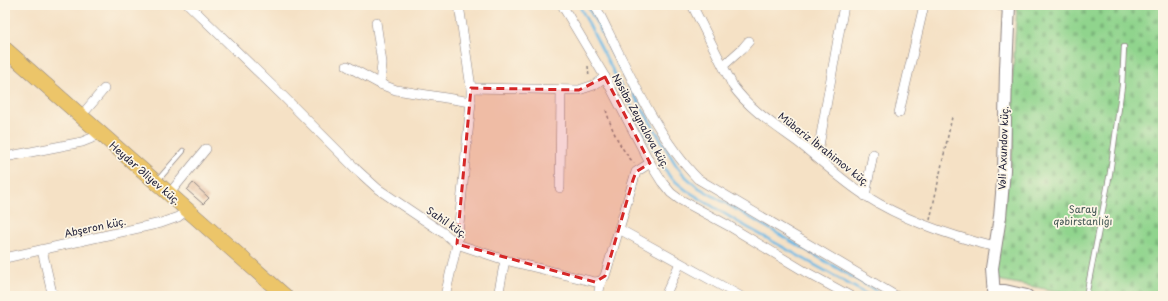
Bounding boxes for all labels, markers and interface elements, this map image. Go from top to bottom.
street label: Nəsibə Zeynalova küç. [608,71,674,171]
street label: Vəli Axundov küç. [994,106,1011,190]
street label: Mübariz İbrahimov küç. [775,108,873,189]
street label: Heydər Əliyev küç. [107,138,184,208]
park label: Saray qəbirstanlığı [1054,201,1113,228]
street label: Sahil küç. [424,202,471,241]
street label: Abşeron küç. [63,213,127,240]

